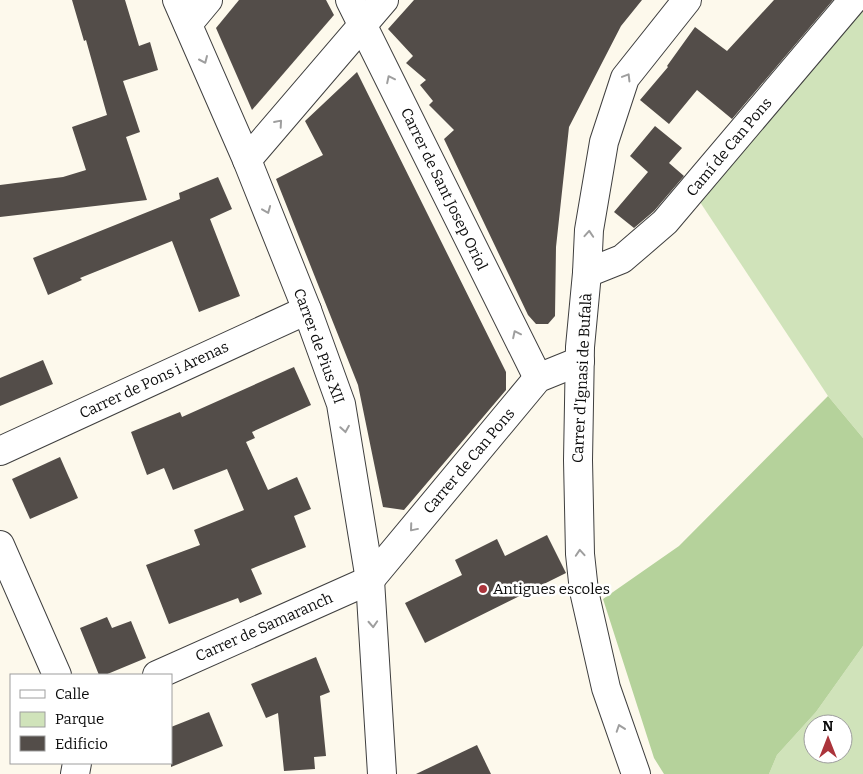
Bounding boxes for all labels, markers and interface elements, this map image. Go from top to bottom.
one-way arrow [197,55,208,64]
one-way arrow [621,73,631,82]
one-way arrow [385,75,396,84]
street label: Camí de Can Pons [682,94,776,200]
street label: Carrer de Sant Josep Oriol [397,105,491,273]
one-way arrow [273,119,282,128]
one-way arrow [261,205,271,214]
one-way arrow [583,229,594,237]
street label: Carrer de Pius XII [290,286,348,406]
street label: Carrer d'Ignasi de Bufalà [569,293,595,463]
one-way arrow [512,330,522,339]
street label: Carrer de Pons i Arenas [77,338,231,422]
street label: Carrer de Can Pons [420,405,518,517]
one-way arrow [340,424,350,433]
one-way arrow [410,522,419,531]
one-way arrow [575,549,586,557]
place label: Antigues escoles [493,580,610,598]
marker: Antigues escoles [477,583,489,595]
street label: Carrer de Samaranch [193,588,336,665]
one-way arrow [367,620,378,628]
legend [10,674,172,764]
text: Calle [55,685,89,703]
text: Parque [55,710,104,728]
north arrow [803,714,853,764]
text: N [823,718,834,735]
one-way arrow [616,724,626,733]
text: Edificio [55,735,108,753]

